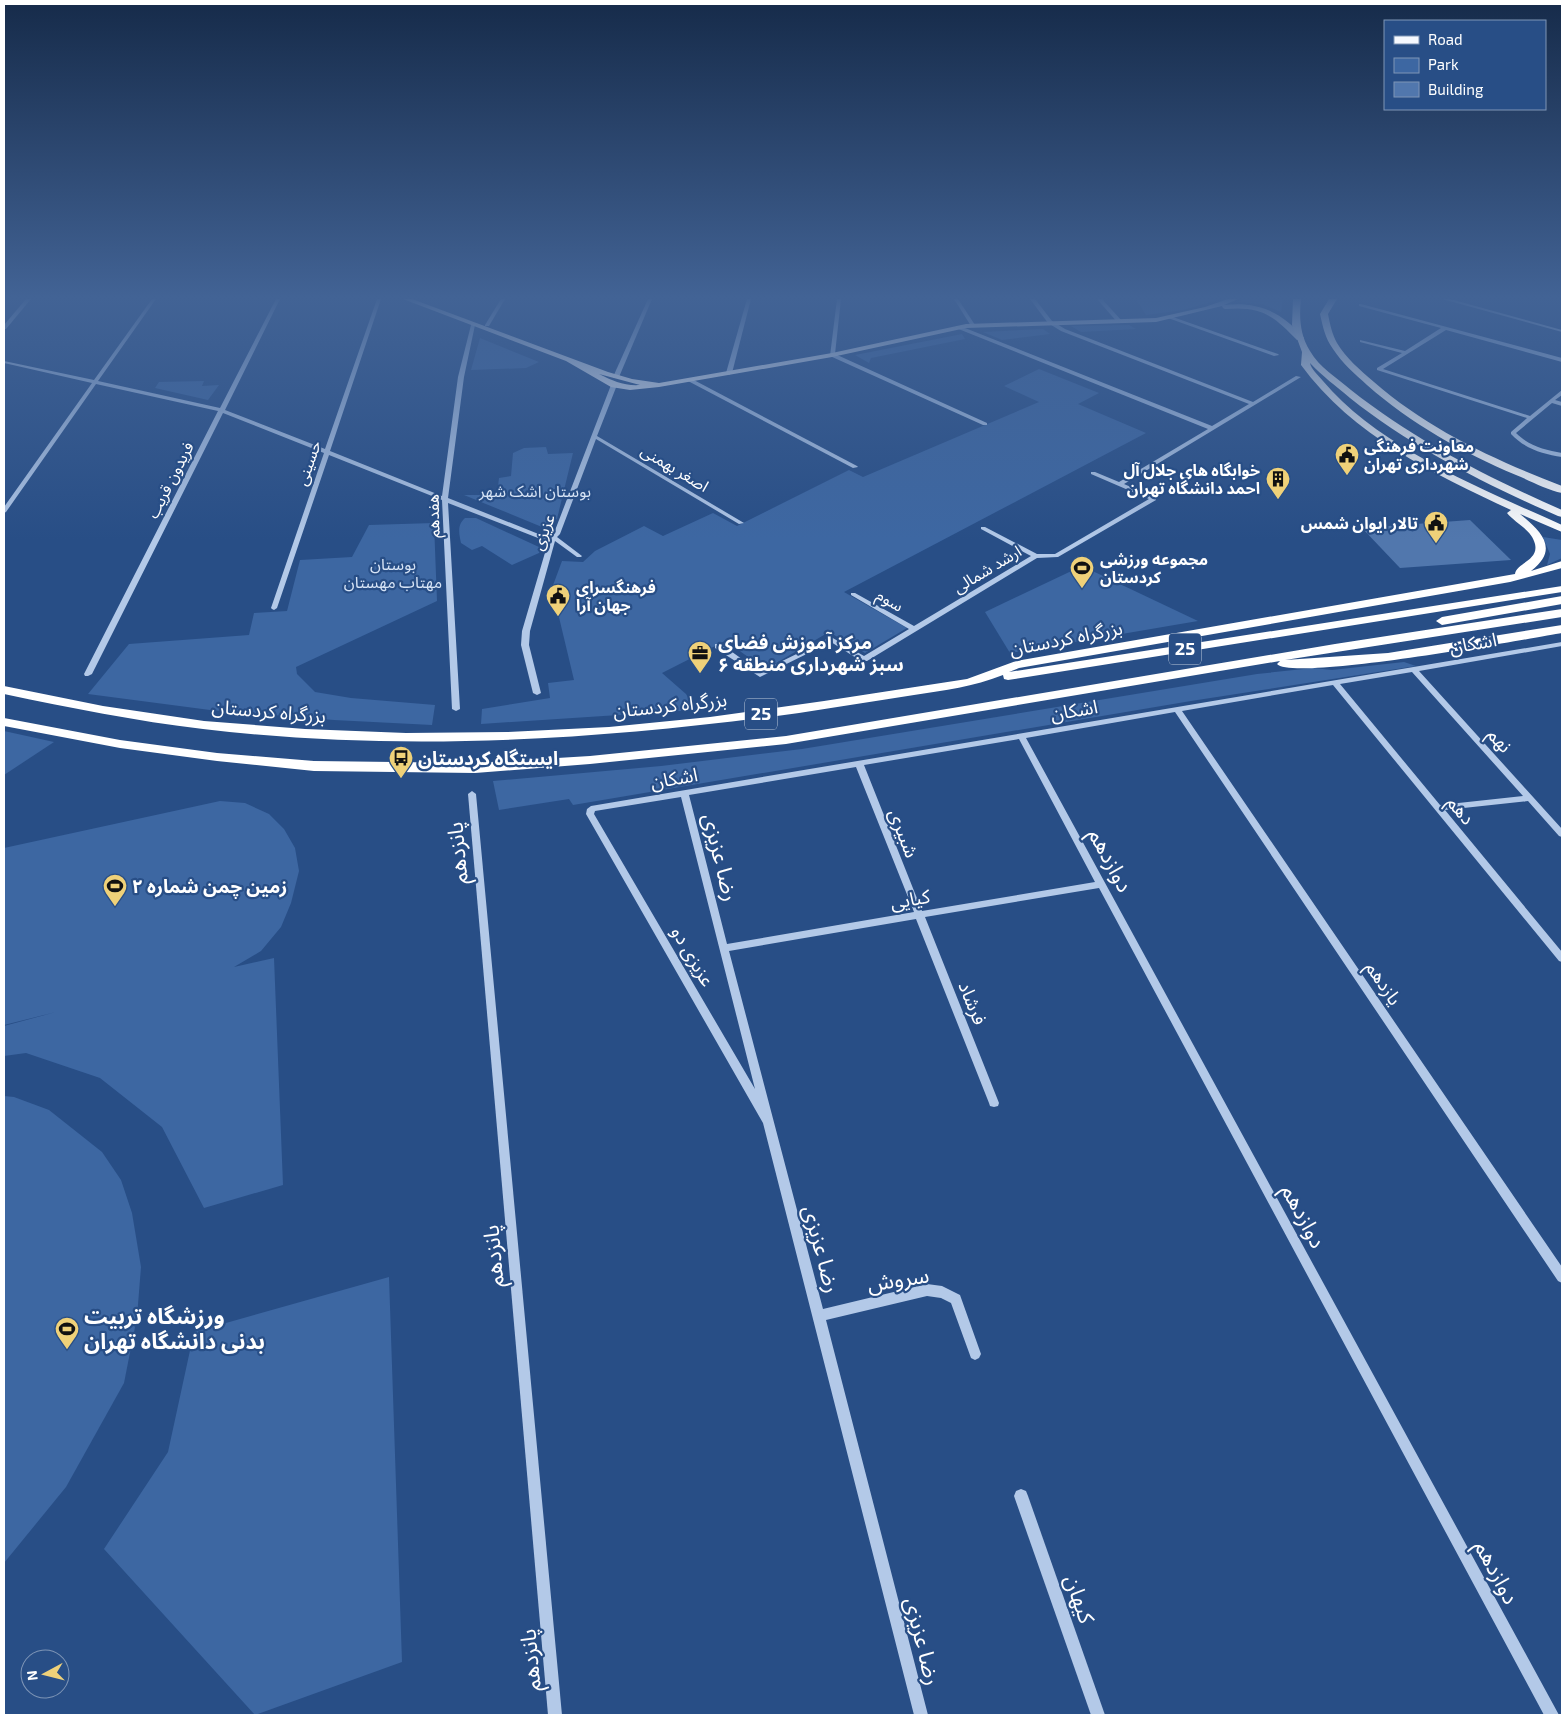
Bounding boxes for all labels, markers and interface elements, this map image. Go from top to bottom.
legend [1384,20,1546,110]
text: Road [1428,30,1463,48]
text: Park [1428,55,1459,73]
text: Building [1428,80,1484,98]
place label: معاونت فرهنگی شهرداری تهران [1364,436,1474,474]
street label: فریدون قریب [142,438,198,522]
street label: حسینی [291,438,325,488]
street label: اصغر بهمنی [638,440,712,496]
public building icon: معاونت فرهنگی شهرداری تهران [1334,442,1360,476]
place label: خوابگاه های جلال آل احمد دانشگاه تهران [1124,460,1260,498]
building icon: خوابگاه های جلال آل احمد دانشگاه تهران [1265,466,1291,500]
park label: بوستان اشک شهر [478,481,591,501]
street label: هفدهم [423,494,446,538]
public building icon: تالار ایوان شمس [1423,510,1449,544]
street label: عزیزی [527,511,559,553]
place label: تالار ایوان شمس [1301,513,1418,533]
street label: ارشد شمالی [949,541,1025,597]
place label: مجموعه ورزشی کردستان [1100,549,1208,587]
park label: بوستان مهتاب مهستان [344,554,442,592]
sports icon: مجموعه ورزشی کردستان [1069,555,1095,589]
place label: فرهنگسرای جهان آرا [576,577,656,615]
public building icon: فرهنگسرای جهان آرا [545,583,571,617]
street label: سوم [871,584,907,618]
street label: بزرگراه کردستان [1007,615,1125,661]
street label: اشکان [1447,627,1498,658]
place label: مرکز آموزش فضای سبز شهرداری منطقه ۶ [718,630,904,676]
road number: 25 [1169,634,1201,664]
office icon: مرکز آموزش فضای سبز شهرداری منطقه ۶ [687,640,713,674]
street label: بزرگراه کردستان [612,687,728,723]
street label: بزرگراه کردستان [211,694,327,728]
street label: اشکان [1048,694,1099,725]
road number: 25 [745,699,777,730]
street label: نهم [1480,723,1517,759]
bus stop icon: ایستگاه کردستان [388,745,414,779]
place label: ایستگاه کردستان [418,746,558,770]
street label: اشکان [648,762,699,793]
street label: دهم [1440,791,1480,831]
street label: شبیری [884,805,924,861]
street label: رضا عزیزی [697,810,745,904]
street label: پانزدهم [440,820,477,885]
street label: دوازدهم [1080,823,1139,898]
sports icon: زمین چمن شماره ۲ [102,873,128,907]
place label: زمین چمن شماره ۲ [132,874,287,899]
street label: کیایی [888,883,933,914]
street label: عزیزی دو [666,921,720,991]
street label: یازدهم [1358,956,1407,1011]
street label: فرشاد [953,978,993,1028]
street label: دوازدهم [1273,1179,1332,1254]
street label: رضا عزیزی [797,1202,847,1296]
street label: پانزدهم [476,1223,513,1288]
street label: سروش [865,1260,931,1297]
place label: ورزشگاه تربیت بدنی دانشگاه تهران [84,1302,265,1354]
sports icon: ورزشگاه تربیت بدنی دانشگاه تهران [54,1316,80,1350]
street label: دوازدهم [1466,1535,1525,1610]
street label: کیهان [1060,1571,1102,1628]
street label: رضا عزیزی [899,1594,947,1688]
street label: پانزدهم [513,1627,550,1692]
north arrow [20,1649,70,1699]
text: N [23,1670,41,1682]

